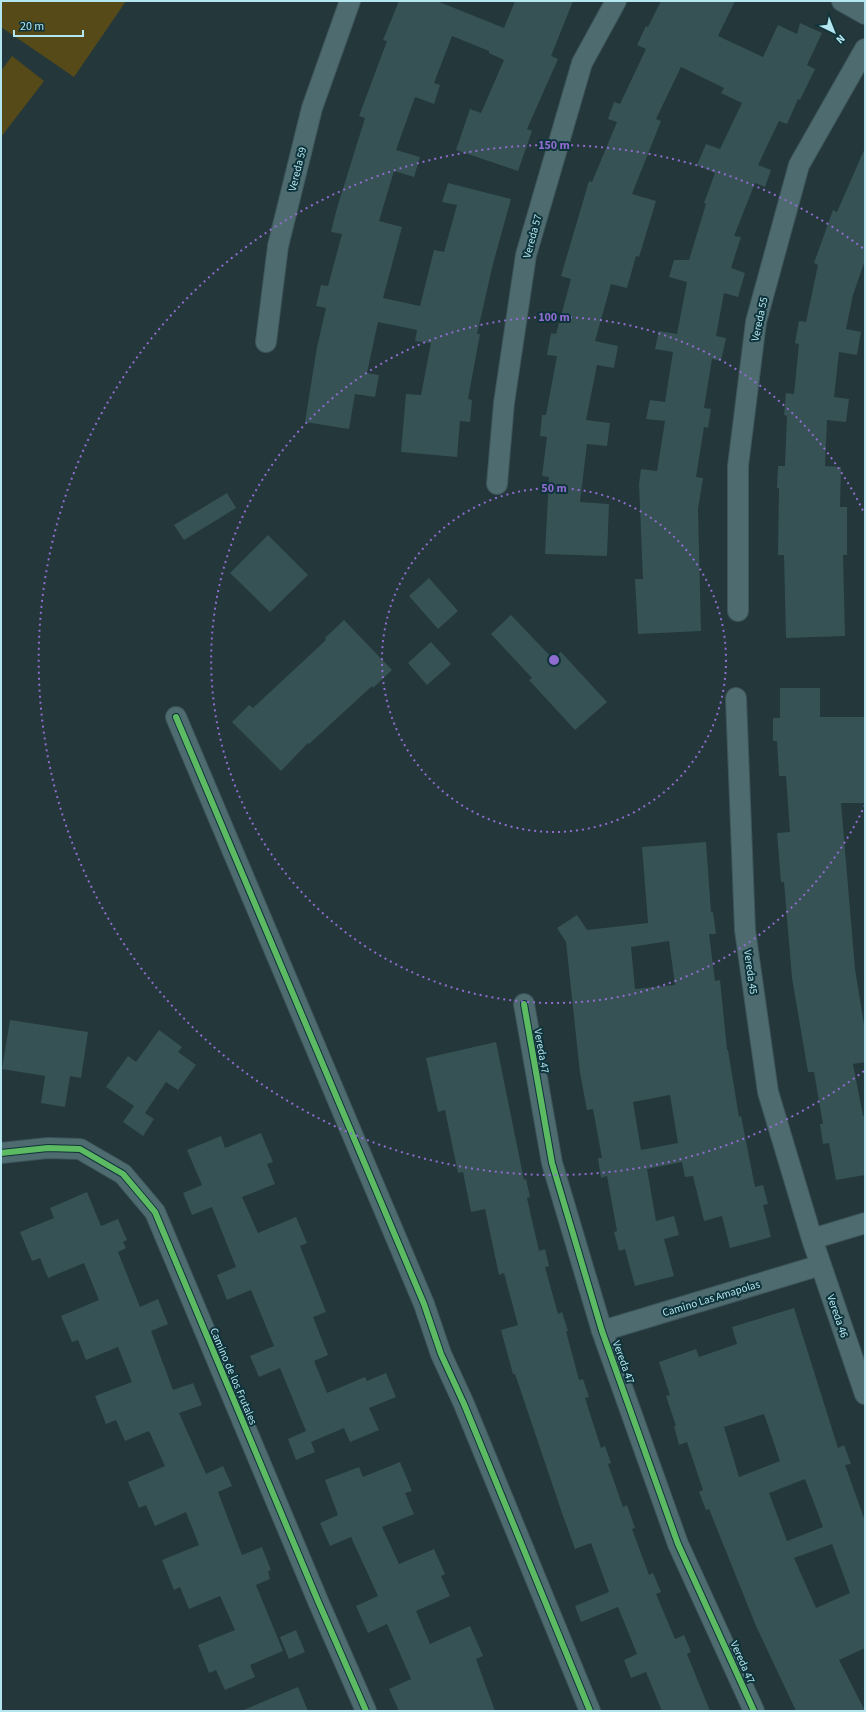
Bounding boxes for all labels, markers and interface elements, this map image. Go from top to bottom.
scale bar [14,12,83,38]
north arrow [814,12,854,52]
text: 20 m [20,18,44,35]
text: N [833,31,848,47]
text: 150 m [538,137,570,154]
street label: Vereda 59 [285,146,310,193]
street label: Vereda 57 [519,213,546,260]
street label: Vereda 55 [747,296,771,343]
text: 100 m [538,309,570,326]
text: 50 m [541,480,567,497]
centre of rings [547,653,561,667]
street label: Vereda 45 [740,949,761,995]
street label: Vereda 47 [530,1028,553,1075]
street label: Camino Las Amapolas [661,1276,762,1320]
street label: Vereda 46 [823,1292,852,1340]
street label: Camino de los Frutales [206,1325,261,1427]
street label: Vereda 47 [609,1339,638,1386]
street label: Vereda 47 [727,1639,759,1686]

